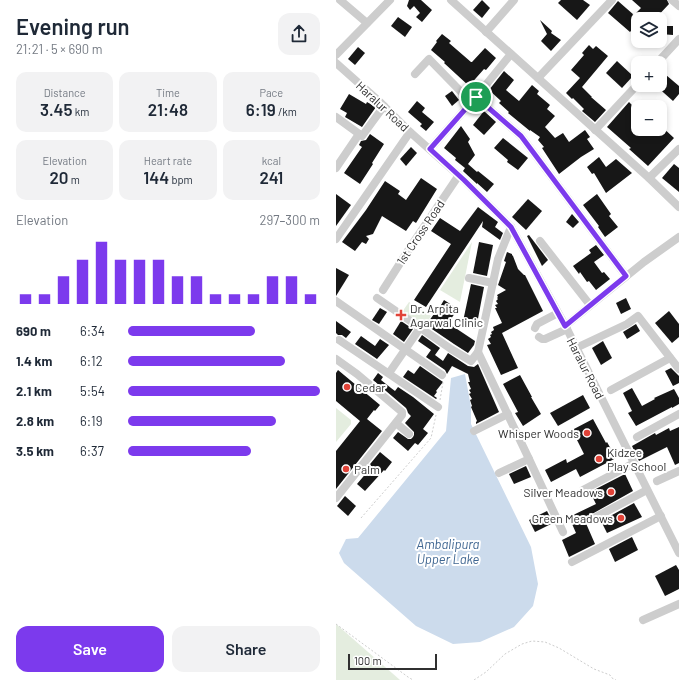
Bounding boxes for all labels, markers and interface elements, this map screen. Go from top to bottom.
map controls [631,12,667,136]
button: layers [631,12,667,48]
text: Evening run [16,13,130,39]
button: share [278,13,320,55]
text: 21:21 · 5 × 690 m [16,41,103,57]
button: + [631,56,667,92]
street label: Haralur Road [354,78,412,134]
pin [459,80,493,114]
text: Distance [44,86,86,99]
text: Time [156,86,180,99]
text: Pace [260,86,283,99]
icon: arrive [465,86,487,108]
text: 3.45 [40,99,73,119]
text: 21:48 [148,99,188,119]
text: 6:19 [246,99,276,119]
button: − [631,100,667,136]
text: km [73,105,89,118]
text: /km [276,105,297,118]
text: Elevation [43,154,87,167]
text: Heart rate [144,154,192,167]
text: kcal [262,154,281,167]
text: 20 [49,167,69,187]
text: 144 [143,167,169,187]
text: 241 [259,167,283,187]
text: m [69,173,80,186]
text: bpm [169,173,193,186]
street label: 1st Cross Road [393,197,447,267]
text: Elevation [16,212,68,228]
text: 297–300 m [260,212,320,228]
place label: Dr. Arpita Agarwal Clinic [410,301,483,329]
marker: Dr. Arpita Agarwal Clinic [395,309,407,321]
text: 690 m [16,323,51,339]
text: 6:34 [80,323,105,339]
street label: Haralur Road [565,335,607,401]
text: 1.4 km [16,353,52,369]
text: 6:12 [80,353,103,369]
place label: Cedar [355,380,386,394]
marker: Cedar [342,382,352,392]
text: 2.1 km [16,383,52,399]
text: 5:54 [80,383,105,399]
text: 2.8 km [16,413,54,429]
text: 6:19 [80,413,102,429]
place label: Whisper Woods [498,426,579,440]
marker: Whisper Woods [582,428,592,438]
text: 3.5 km [16,443,54,459]
text: 6:37 [80,443,104,459]
place label: Kidzee Play School [607,445,666,473]
marker: Kidzee Play School [594,454,604,464]
place label: Palm [354,462,380,476]
marker: Palm [341,464,351,474]
place label: Silver Meadows [524,485,603,499]
marker: Silver Meadows [606,487,616,497]
place label: Green Meadows [532,511,613,525]
marker: Green Meadows [616,513,626,523]
water label: Ambalipura Upper Lake [417,536,480,567]
button: Save [16,626,164,672]
button: Share [172,626,320,672]
scale bar [348,652,437,671]
text: 100 m [354,654,382,667]

